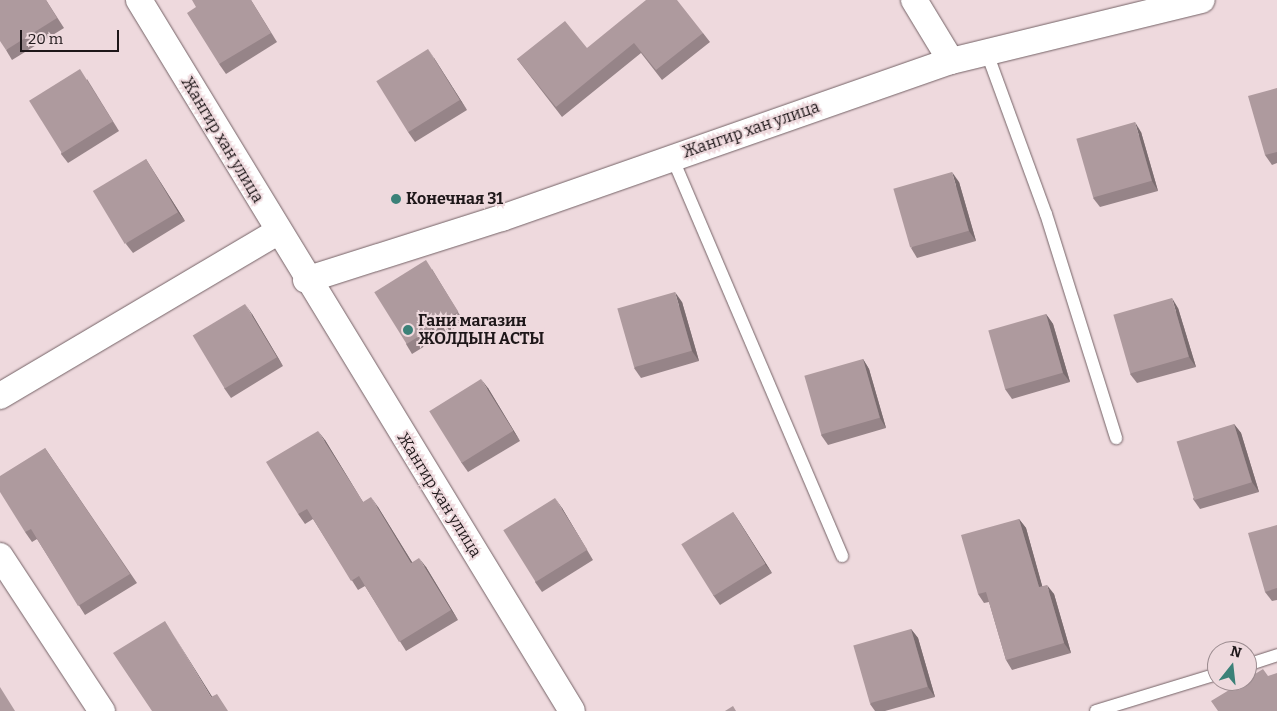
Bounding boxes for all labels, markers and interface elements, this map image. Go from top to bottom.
scale bar [22,20,121,52]
text: 20 m [28,30,63,48]
street label: Жангир хан улица [177,73,267,207]
street label: Жангир хан улица [680,98,822,162]
place label: Конечная 31 [406,189,503,209]
marker: Конечная 31 [390,193,402,205]
place label: Гани магазин ЖОЛДЫН АСТЫ [418,311,544,349]
marker: Гани магазин ЖОЛДЫН АСТЫ [402,324,414,336]
street label: Жангир хан улица [393,429,485,561]
north arrow [1207,641,1257,691]
text: N [1228,642,1244,662]

